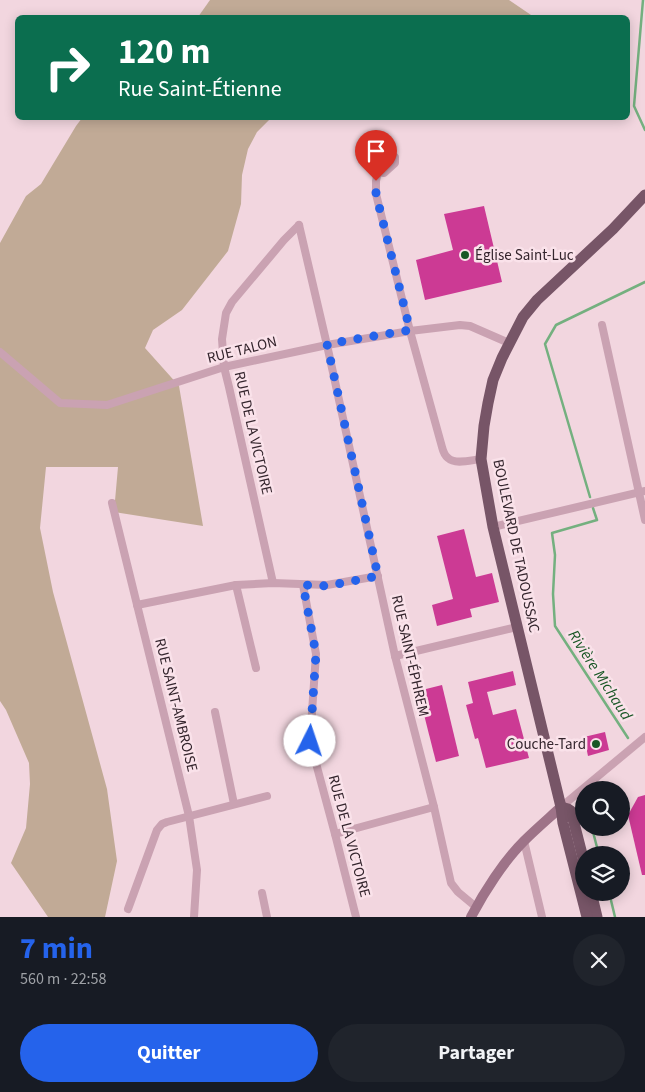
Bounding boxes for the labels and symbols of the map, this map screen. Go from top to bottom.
pin [355,130,397,181]
place label: Église Saint-Luc [475,245,574,266]
marker: Église Saint-Luc [459,249,471,261]
street label: RUE TALON [205,331,279,369]
street label: RUE DE LA VICTOIRE [229,369,277,497]
street label: BOULEVARD DE TADOUSSAC [487,457,545,635]
street label: RUE SAINT-ÉPHREM [386,593,434,719]
water label: Rivière Michaud [563,626,638,725]
street label: RUE SAINT-AMBROISE [149,636,203,774]
position arrow [283,714,335,766]
place label: Couche-Tard [507,734,586,755]
marker: Couche-Tard [590,738,602,750]
street label: RUE DE LA VICTOIRE [323,773,375,900]

